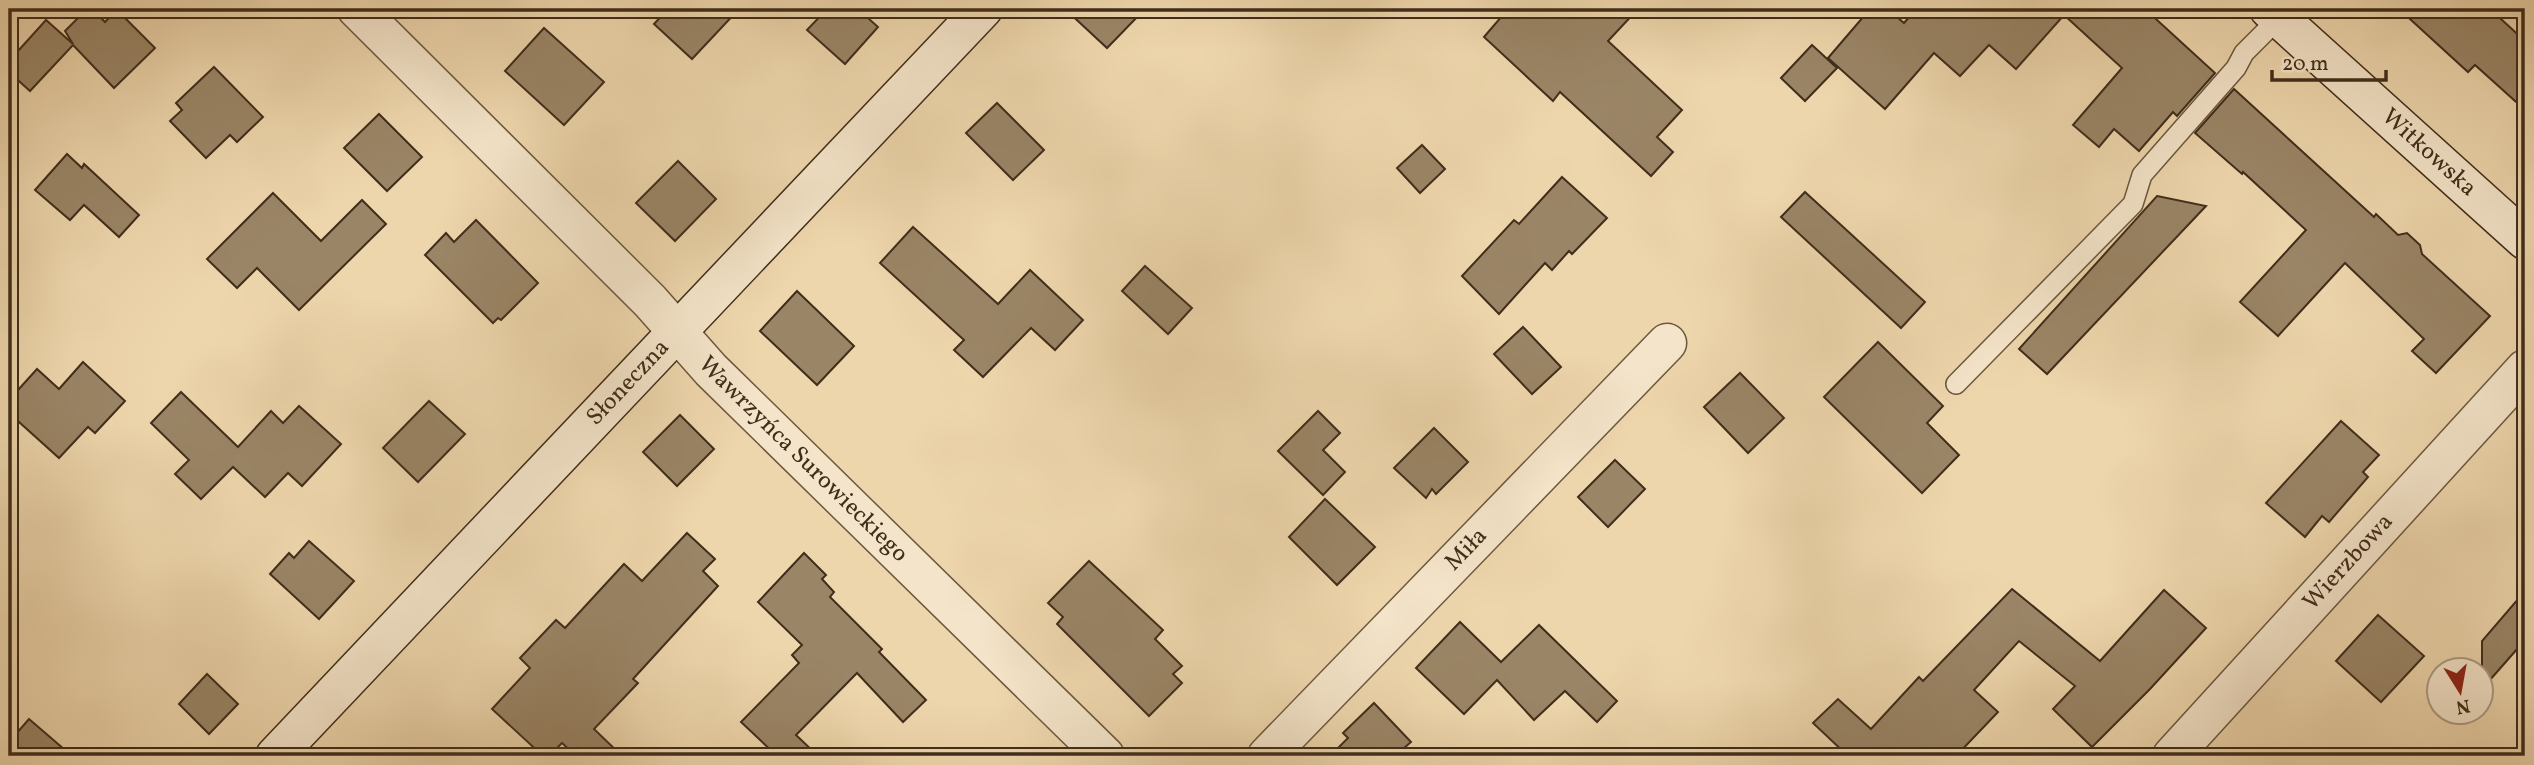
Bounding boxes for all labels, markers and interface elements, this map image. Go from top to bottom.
scale bar [2272,38,2385,82]
text: 20 m [2282,50,2328,79]
street label: Witkowska [2373,101,2484,205]
street label: Słoneczna [579,332,678,434]
street label: Wawrzyńca Surowieckiego [690,349,915,571]
street label: Wierzbowa [2295,507,2402,618]
street label: Miła [1438,521,1496,579]
north arrow [2426,656,2496,726]
text: N [2453,692,2472,720]

